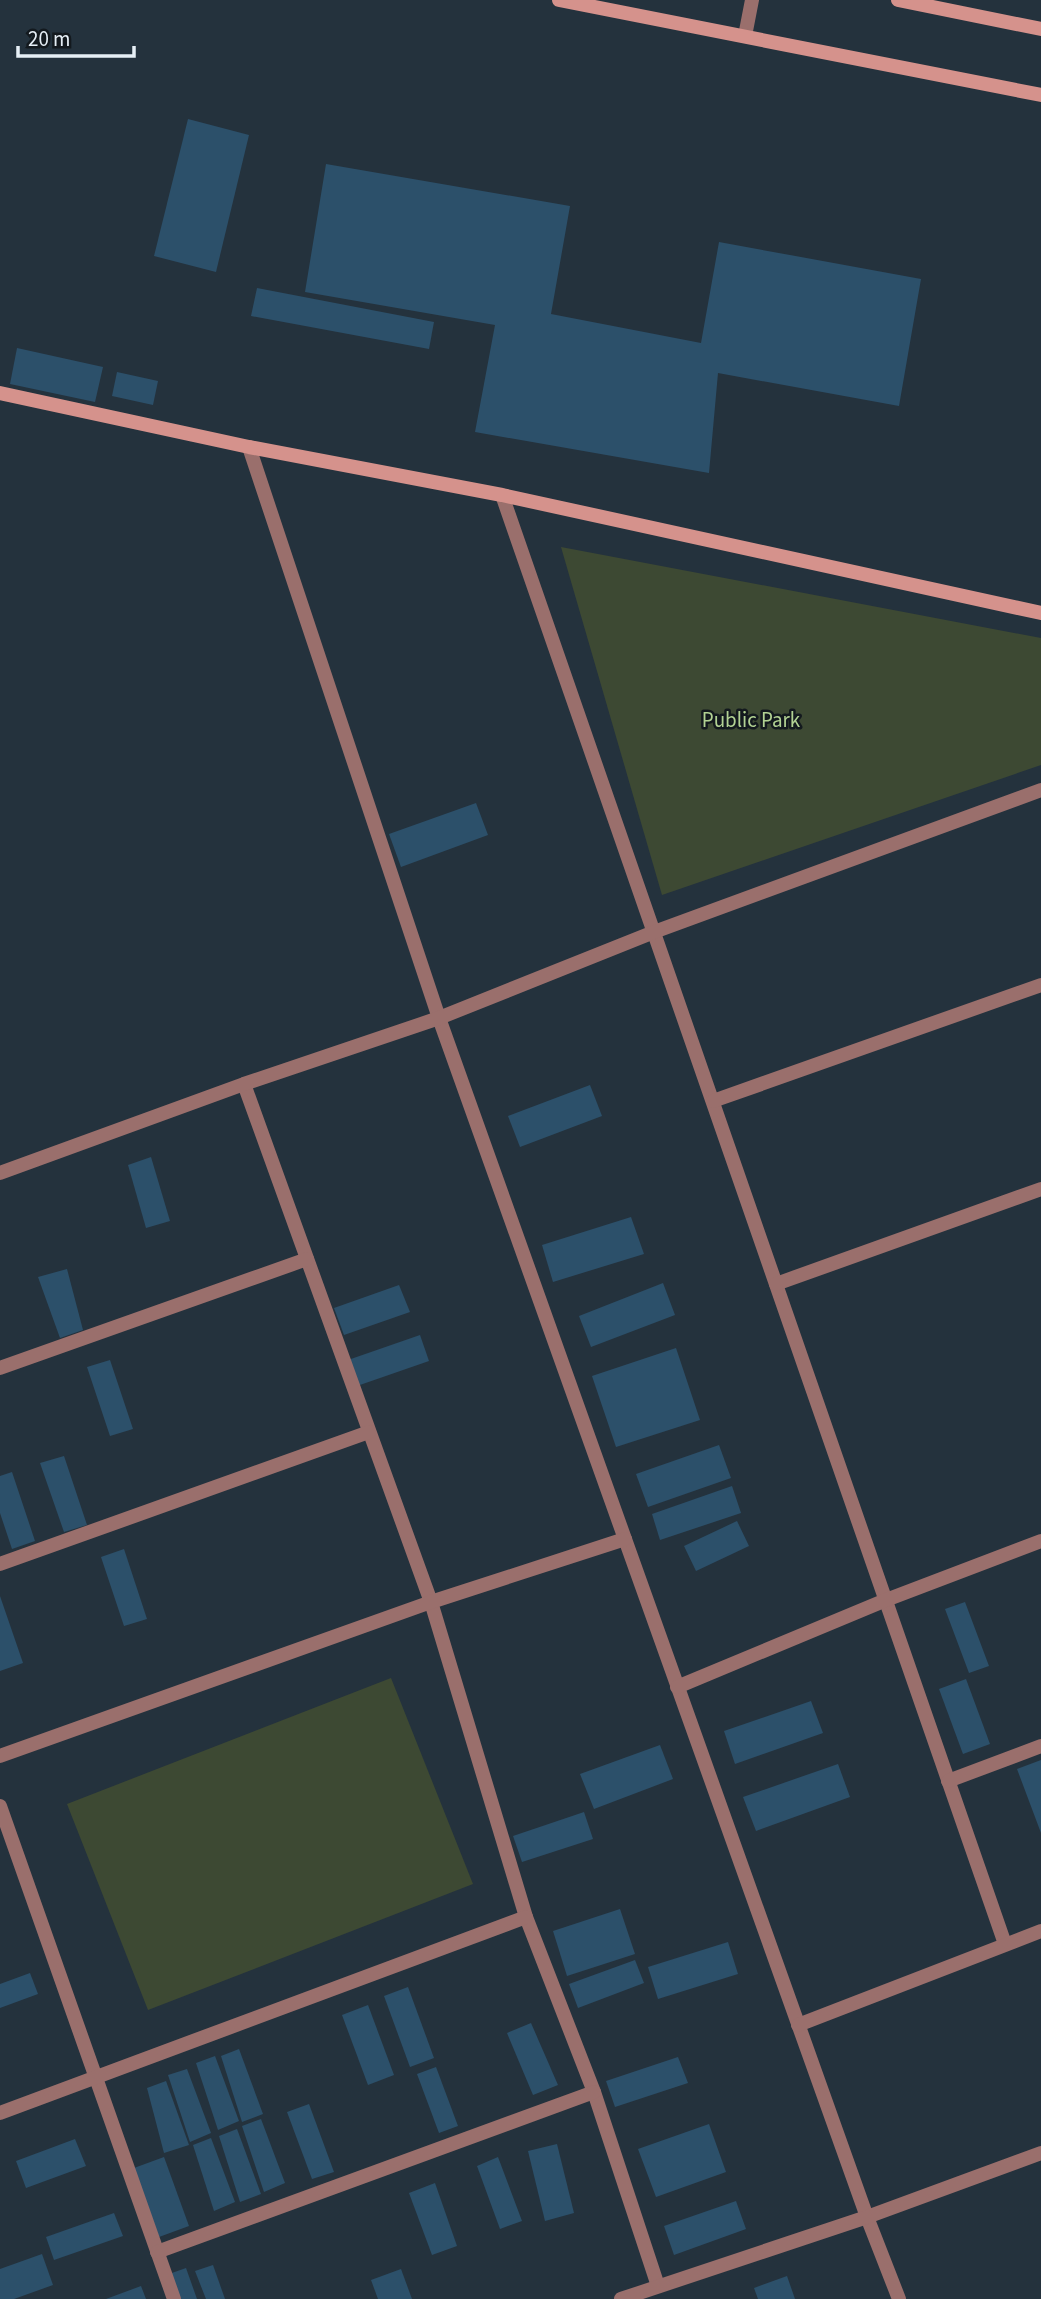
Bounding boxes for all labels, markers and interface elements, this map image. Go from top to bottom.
scale bar [18,14,133,58]
text: 20 m [28,24,70,54]
park label: Public Park [702,705,801,735]

